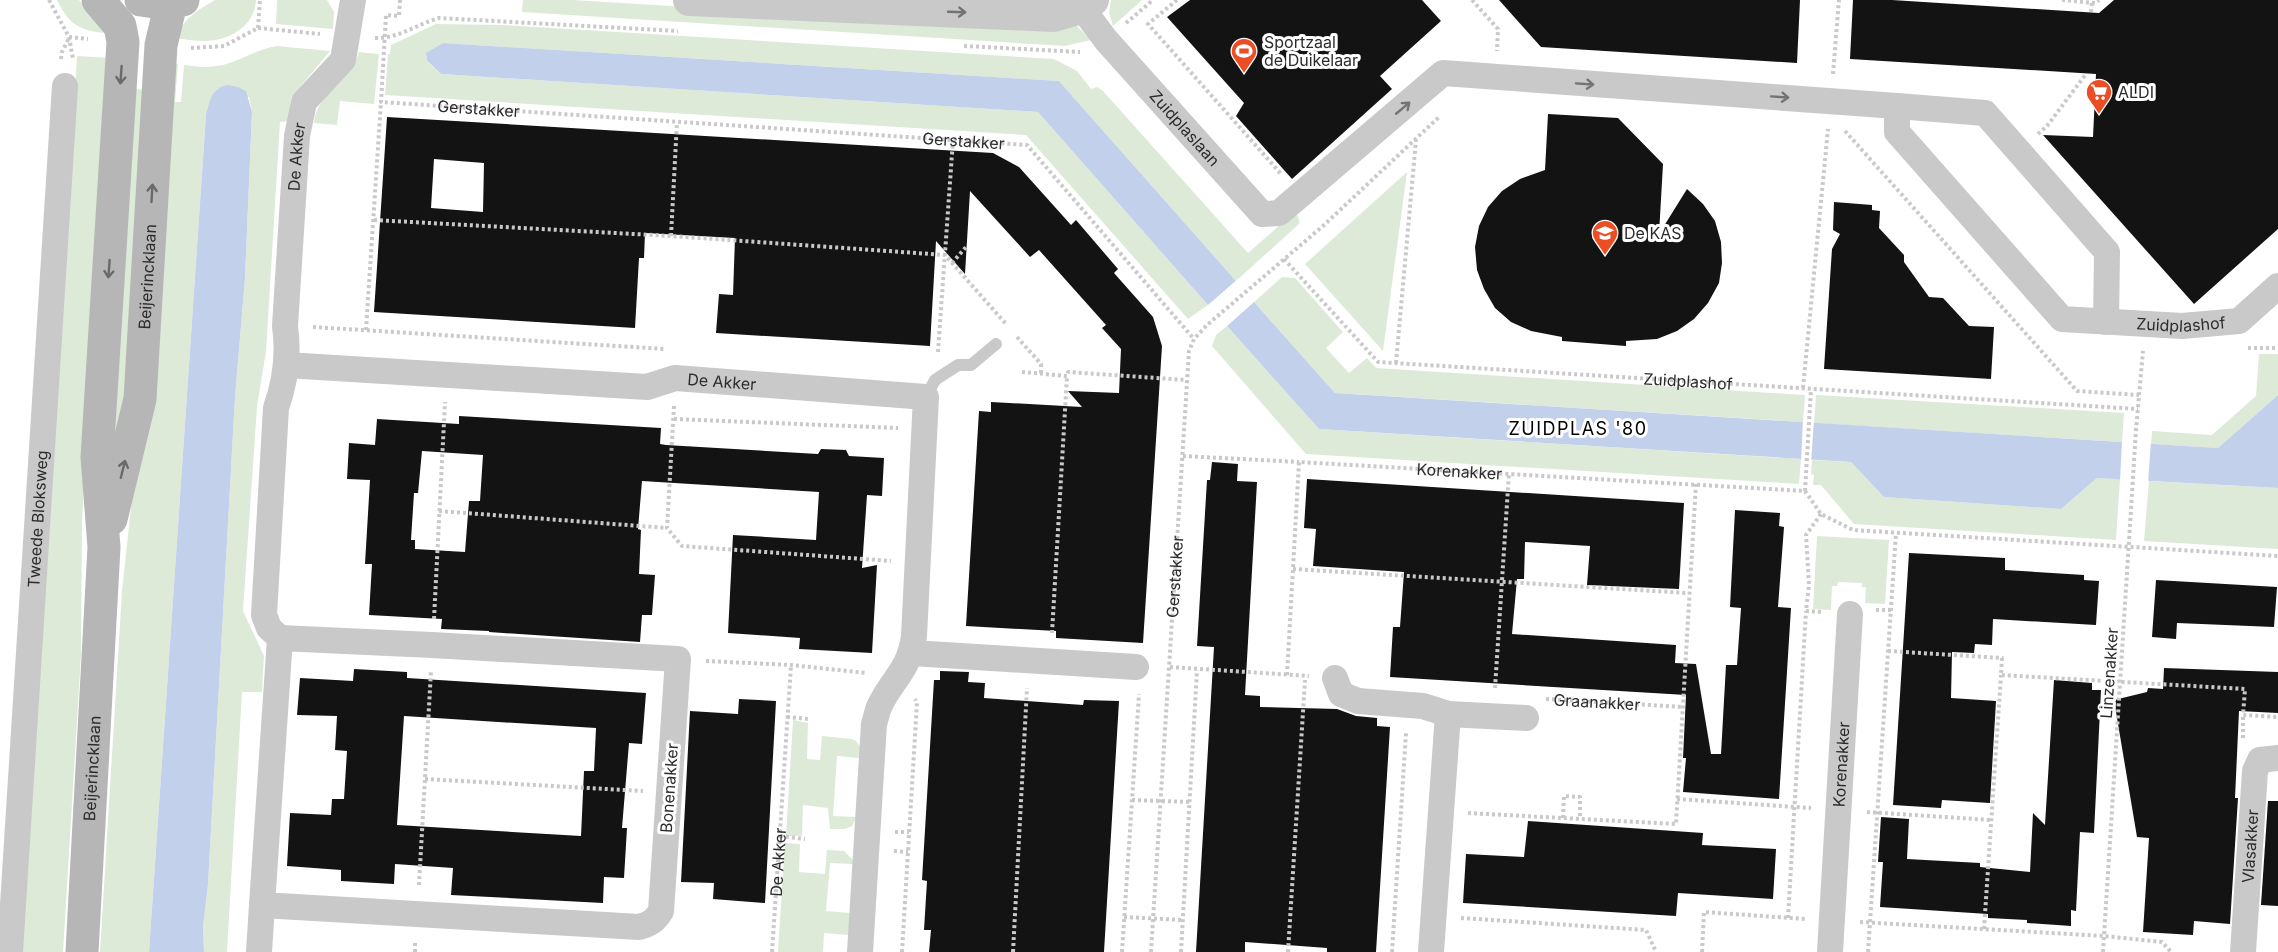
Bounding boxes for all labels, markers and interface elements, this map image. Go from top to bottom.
one-way arrow [946,6,966,17]
place label: Sportzaal de Duikelaar [1264,32,1358,70]
sports icon: Sportzaal de Duikelaar [1229,36,1259,74]
one-way arrow [116,64,127,84]
supermarket icon: ALDI [2084,77,2114,115]
one-way arrow [1575,79,1595,90]
place label: ALDI [2118,82,2154,102]
street label: Zuidplaslaan [1145,86,1224,170]
one-way arrow [1769,92,1789,103]
street label: Gerstakker [437,96,520,121]
one-way arrow [1395,101,1410,115]
street label: De Akker [284,121,310,192]
street label: Gerstakker [922,128,1005,153]
one-way arrow [147,183,158,203]
school or university icon: De KAS [1590,218,1620,256]
street label: Beijerincklaan [134,223,160,330]
place label: De KAS [1624,223,1681,243]
one-way arrow [103,259,114,279]
street label: Zuidplashof [2136,312,2226,336]
street label: Zuidplashof [1643,368,1733,394]
street label: De Akker [687,369,757,394]
district label: ZUIDPLAS '80 [1508,418,1648,439]
street label: Tweede Bloksweg [23,450,52,588]
street label: Korenakker [1416,459,1503,484]
one-way arrow [117,460,129,479]
street label: Gerstakker [1162,535,1187,619]
street label: Linzenakker [2096,627,2122,719]
street label: Graanakker [1553,689,1641,714]
street label: Beijerincklaan [79,715,105,822]
street label: Korenakker [1829,721,1854,808]
street label: Bonenakker [656,742,682,834]
street label: Vlasakker [2238,809,2262,884]
street label: De Akker [766,827,790,897]

